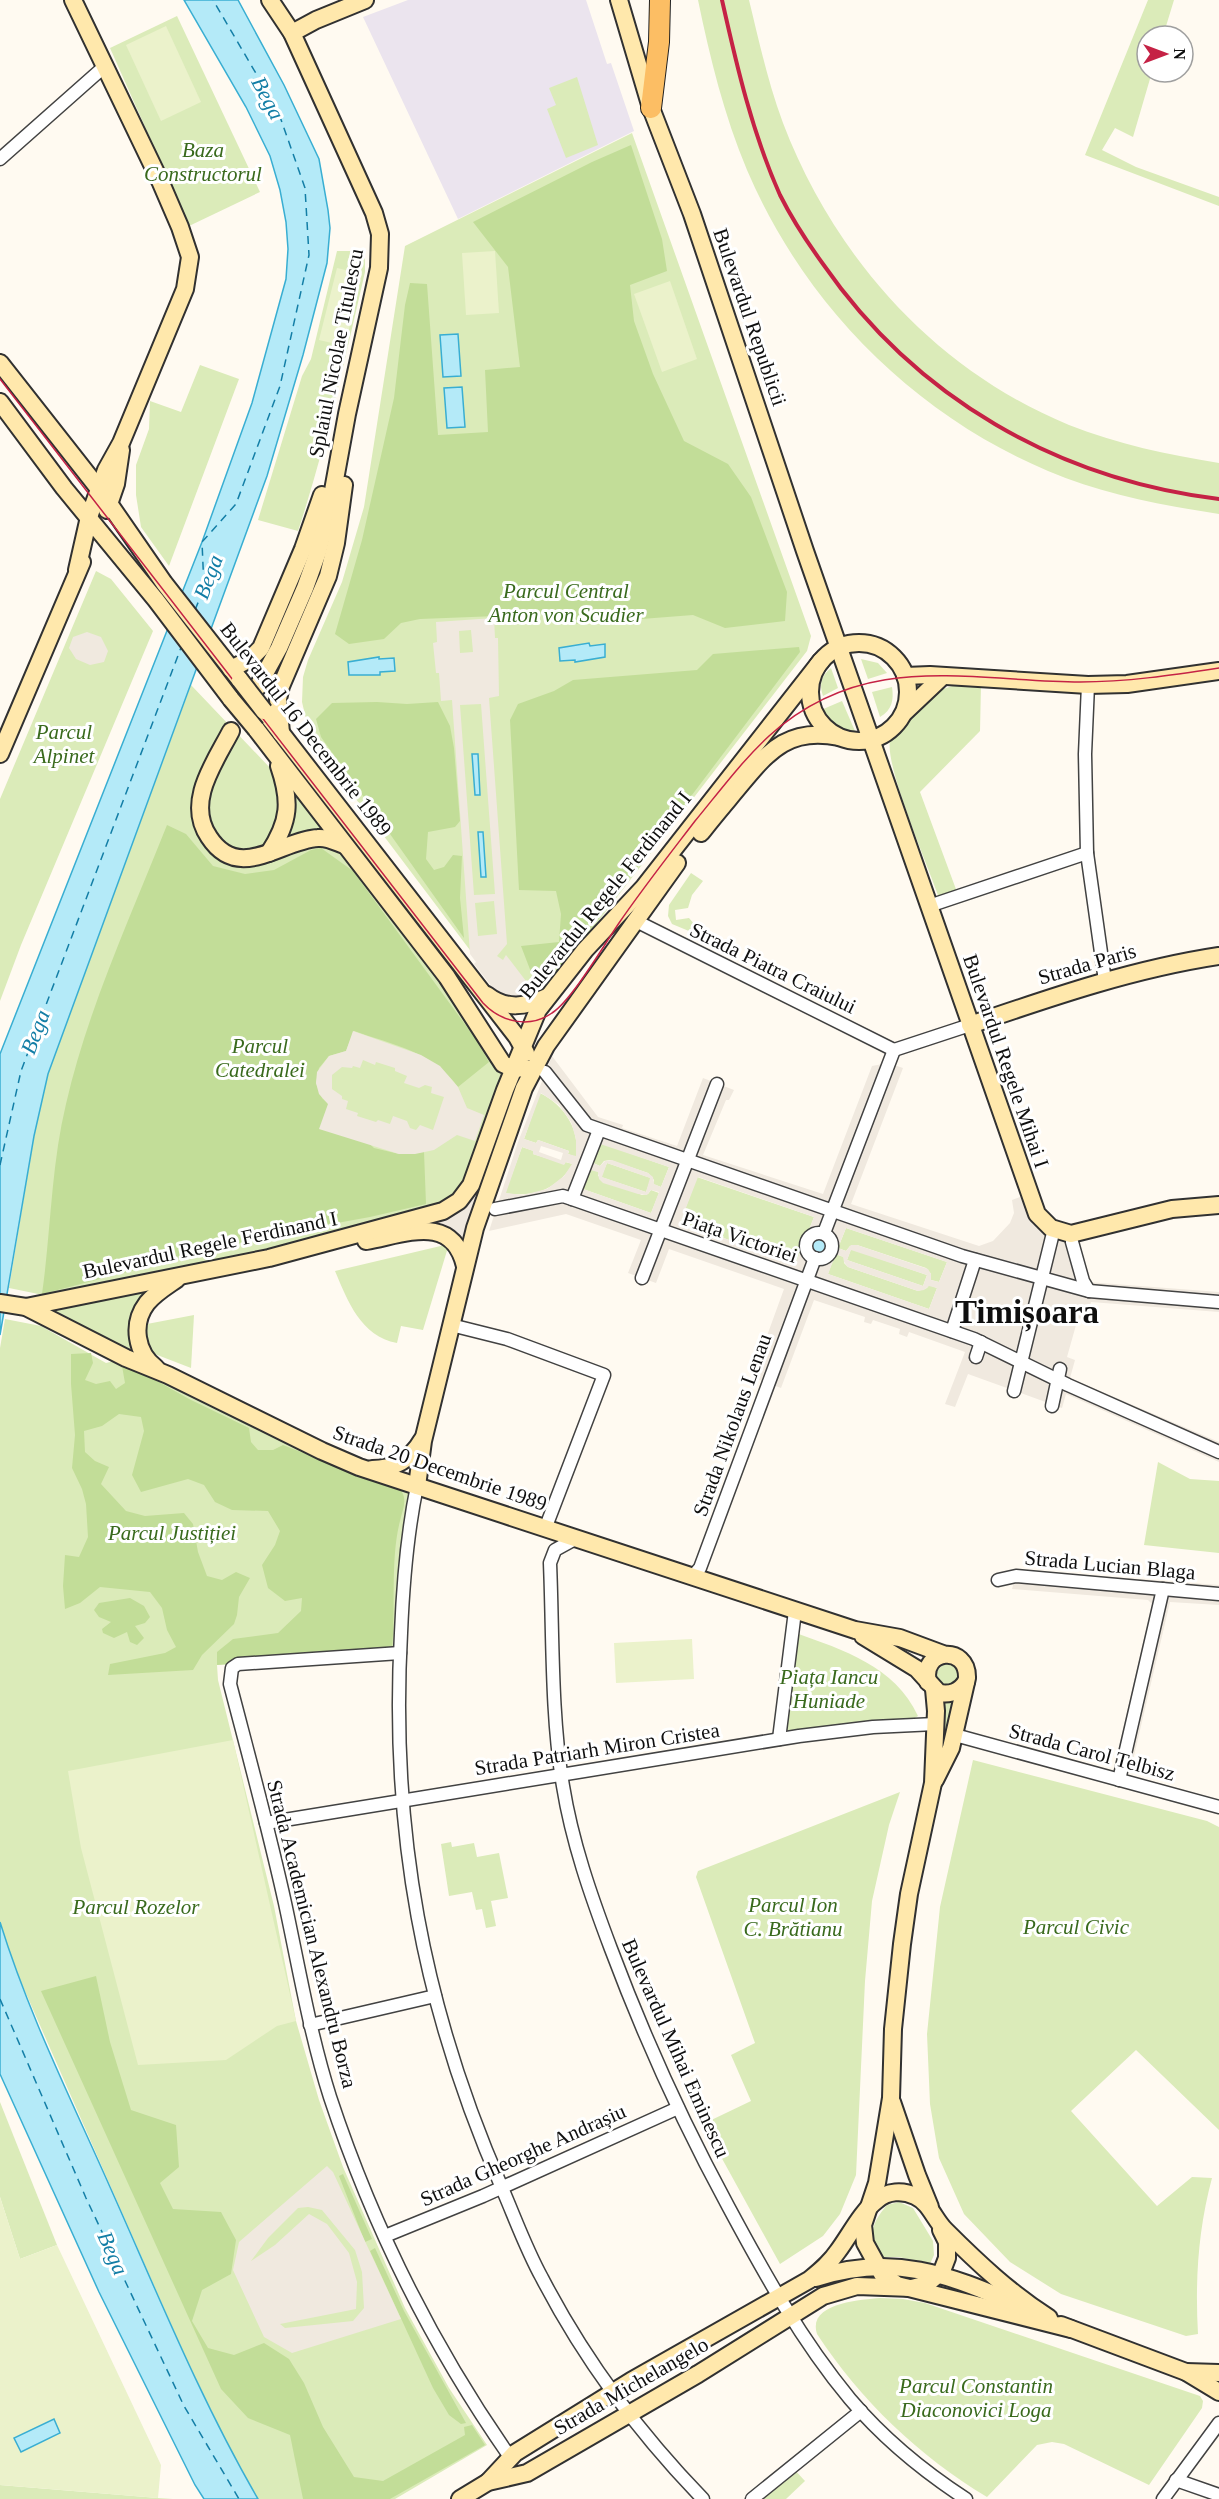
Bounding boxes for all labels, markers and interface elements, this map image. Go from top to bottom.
north arrow [1135,24,1195,84]
text: N [1171,48,1188,60]
water label: Bega [246,72,290,124]
park label: Baza Constructorul [144,138,262,186]
street label: Bulevardul Republicii [708,225,792,409]
street label: Splaiul Nicolae Titulescu [304,246,368,460]
water label: Bega [188,551,228,603]
park label: Parcul Central Anton von Scudier [486,579,644,627]
street label: Bulevardul 16 Decembrie 1989 [215,618,397,840]
park label: Parcul Alpinet [32,720,95,768]
street label: Bulevardul Regele Ferdinand I [514,787,696,1003]
street label: Strada Piatra Craiului [686,917,860,1019]
street label: Strada Paris [1035,939,1139,989]
street label: Bulevardul Regele Mihai I [958,951,1054,1171]
water label: Bega [15,1006,55,1058]
park label: Parcul Catedralei [215,1034,305,1082]
street label: Bulevardul Regele Ferdinand I [81,1206,339,1284]
street label: Piața Victoriei [679,1206,801,1268]
district label: Timișoara [955,1294,1099,1332]
street label: Strada Nikolaus Lenau [688,1330,776,1520]
street label: Strada 20 Decembrie 1989 [330,1420,550,1516]
park label: Parcul Justiției [107,1521,236,1545]
street label: Strada Lucian Blaga [1024,1546,1197,1584]
park label: Piața Iancu Huniade [779,1665,878,1713]
street label: Strada Patriarh Miron Cristea [473,1718,722,1780]
street label: Strada Carol Telbisz [1006,1718,1178,1786]
street label: Strada Academician Alexandru Borza [262,1777,362,2091]
park label: Parcul Ion C. Brătianu [743,1893,843,1941]
park label: Parcul Rozelor [72,1895,200,1919]
park label: Parcul Civic [1022,1915,1130,1939]
street label: Bulevardul Mihai Eminescu [617,1935,735,2161]
street label: Strada Gheorghe Andrașiu [417,2099,630,2211]
water label: Bega [92,2227,134,2279]
street label: Strada Michelangelo [550,2332,712,2440]
park label: Parcul Constantin Diaconovici Loga [898,2374,1053,2422]

